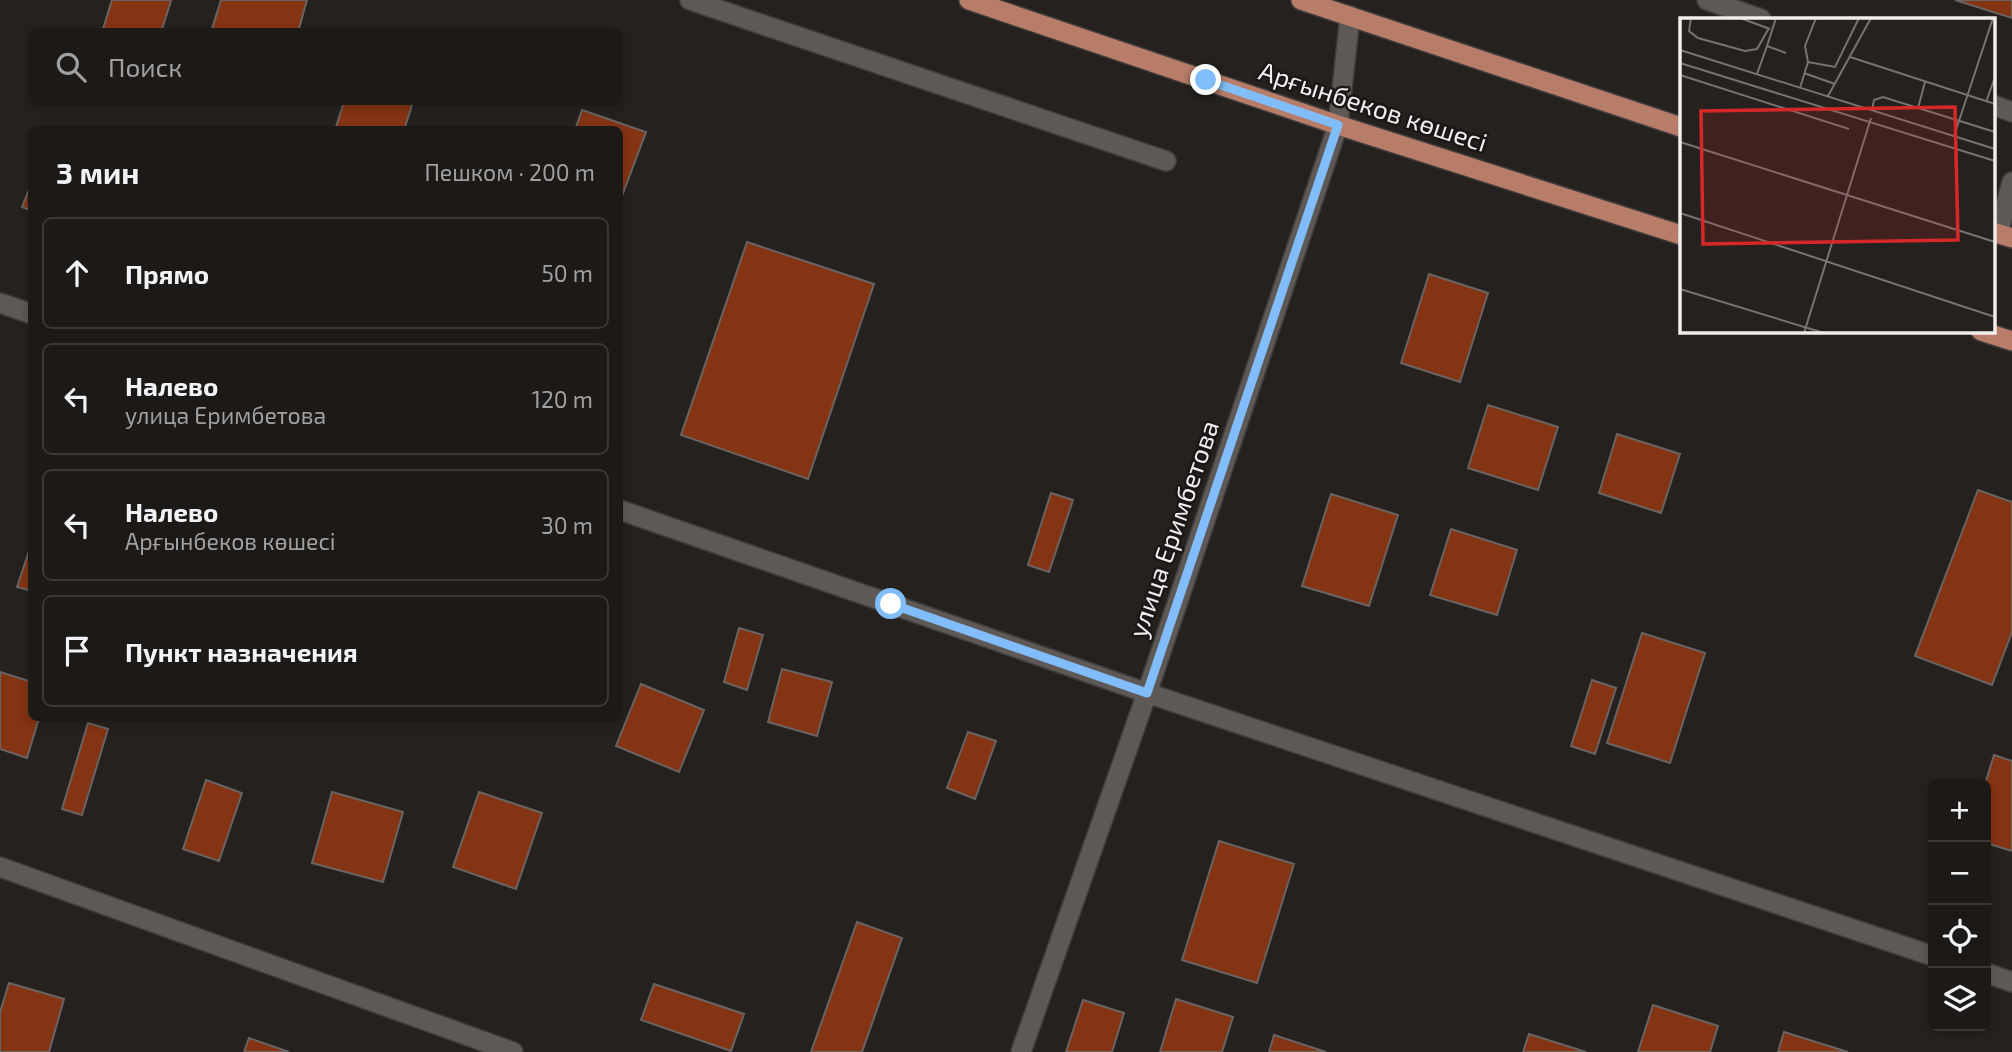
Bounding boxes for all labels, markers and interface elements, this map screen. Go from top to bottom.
inset map [1680,18,1994,332]
search box [28,28,623,105]
icon: search [52,48,90,86]
text: Поиск [108,51,182,82]
street label: Арғынбеков көшесі [1256,54,1491,157]
route end [1190,64,1221,95]
text: 3 мин [56,154,140,190]
text: Пешком · 200 m [424,158,595,186]
icon: ahead [58,254,96,292]
text: Прямо [125,258,209,289]
text: 50 m [542,259,593,287]
text: Налево [125,370,218,401]
icon: left [58,380,96,418]
text: 120 m [532,385,593,413]
text: улица Еримбетова [125,401,326,429]
street label: улица Еримбетова [1121,416,1225,641]
text: Налево [125,496,218,527]
icon: left [58,506,96,544]
text: 30 m [541,511,593,539]
text: Арғынбеков көшесі [125,527,336,555]
route start [875,588,906,619]
icon: arrive [58,632,96,670]
text: Пункт назначения [125,636,358,667]
map controls [1928,779,1991,1031]
button: + [1928,779,1991,842]
button: − [1928,842,1991,905]
button: locate [1928,905,1991,968]
button: layers [1928,968,1991,1031]

